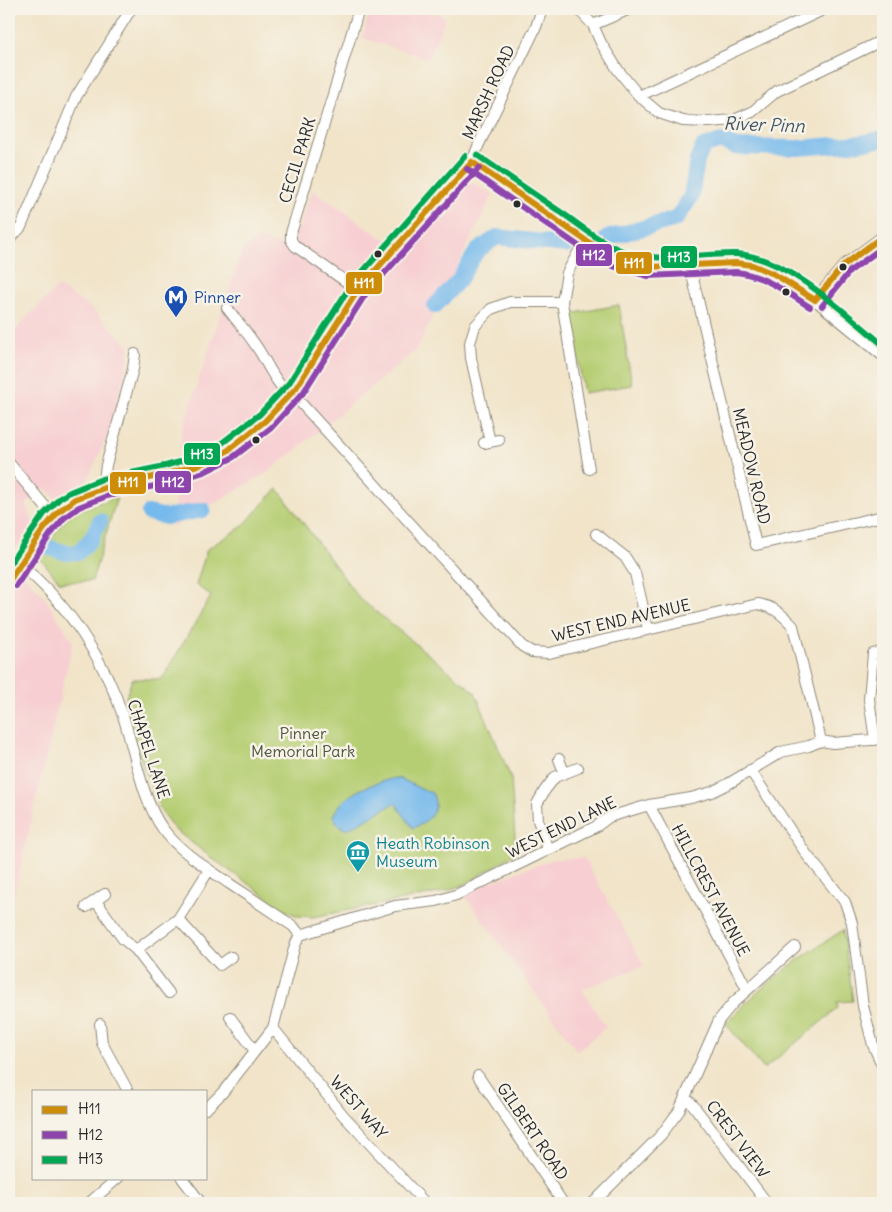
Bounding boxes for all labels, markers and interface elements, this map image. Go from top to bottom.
street label: MARSH ROAD [457,42,519,142]
water label: River Pinn [723,112,806,137]
street label: CECIL PARK [274,114,320,206]
unlabelled marker [512,199,522,209]
line badge: H12 [575,243,613,267]
line badge: H13 [660,245,698,269]
text: H12 [582,246,606,264]
text: H13 [667,248,691,266]
unlabelled marker [373,249,383,259]
line badge: H11 [615,251,653,275]
text: H11 [623,254,645,272]
unlabelled marker [838,262,848,272]
line badge: H11 [345,271,383,295]
text: H11 [353,274,375,292]
metro station icon: Pinner [163,284,189,318]
place label: Pinner [194,287,241,307]
unlabelled marker [781,287,791,297]
street label: MEADOW ROAD [729,406,775,526]
unlabelled marker [251,435,261,445]
line badge: H13 [183,442,221,466]
text: H13 [190,445,214,463]
line badge: H12 [154,470,192,494]
line badge: H11 [109,471,147,495]
text: H11 [117,473,139,491]
text: H12 [161,473,185,491]
street label: WEST END AVENUE [550,594,692,646]
street label: CHAPEL LANE [124,697,174,801]
park label: Pinner Memorial Park [251,723,355,761]
street label: WEST END LANE [503,792,619,862]
street label: HILLCREST AVENUE [668,820,754,960]
place label: Heath Robinson Museum [376,833,490,871]
museum icon: Heath Robinson Museum [345,839,371,873]
street label: WEST WAY [326,1071,392,1143]
street label: GILBERT ROAD [493,1078,573,1184]
legend [32,1090,208,1180]
street label: CREST VIEW [702,1096,774,1182]
text: H11 [78,1099,101,1118]
text: H12 [78,1125,103,1144]
text: H13 [78,1149,103,1168]

